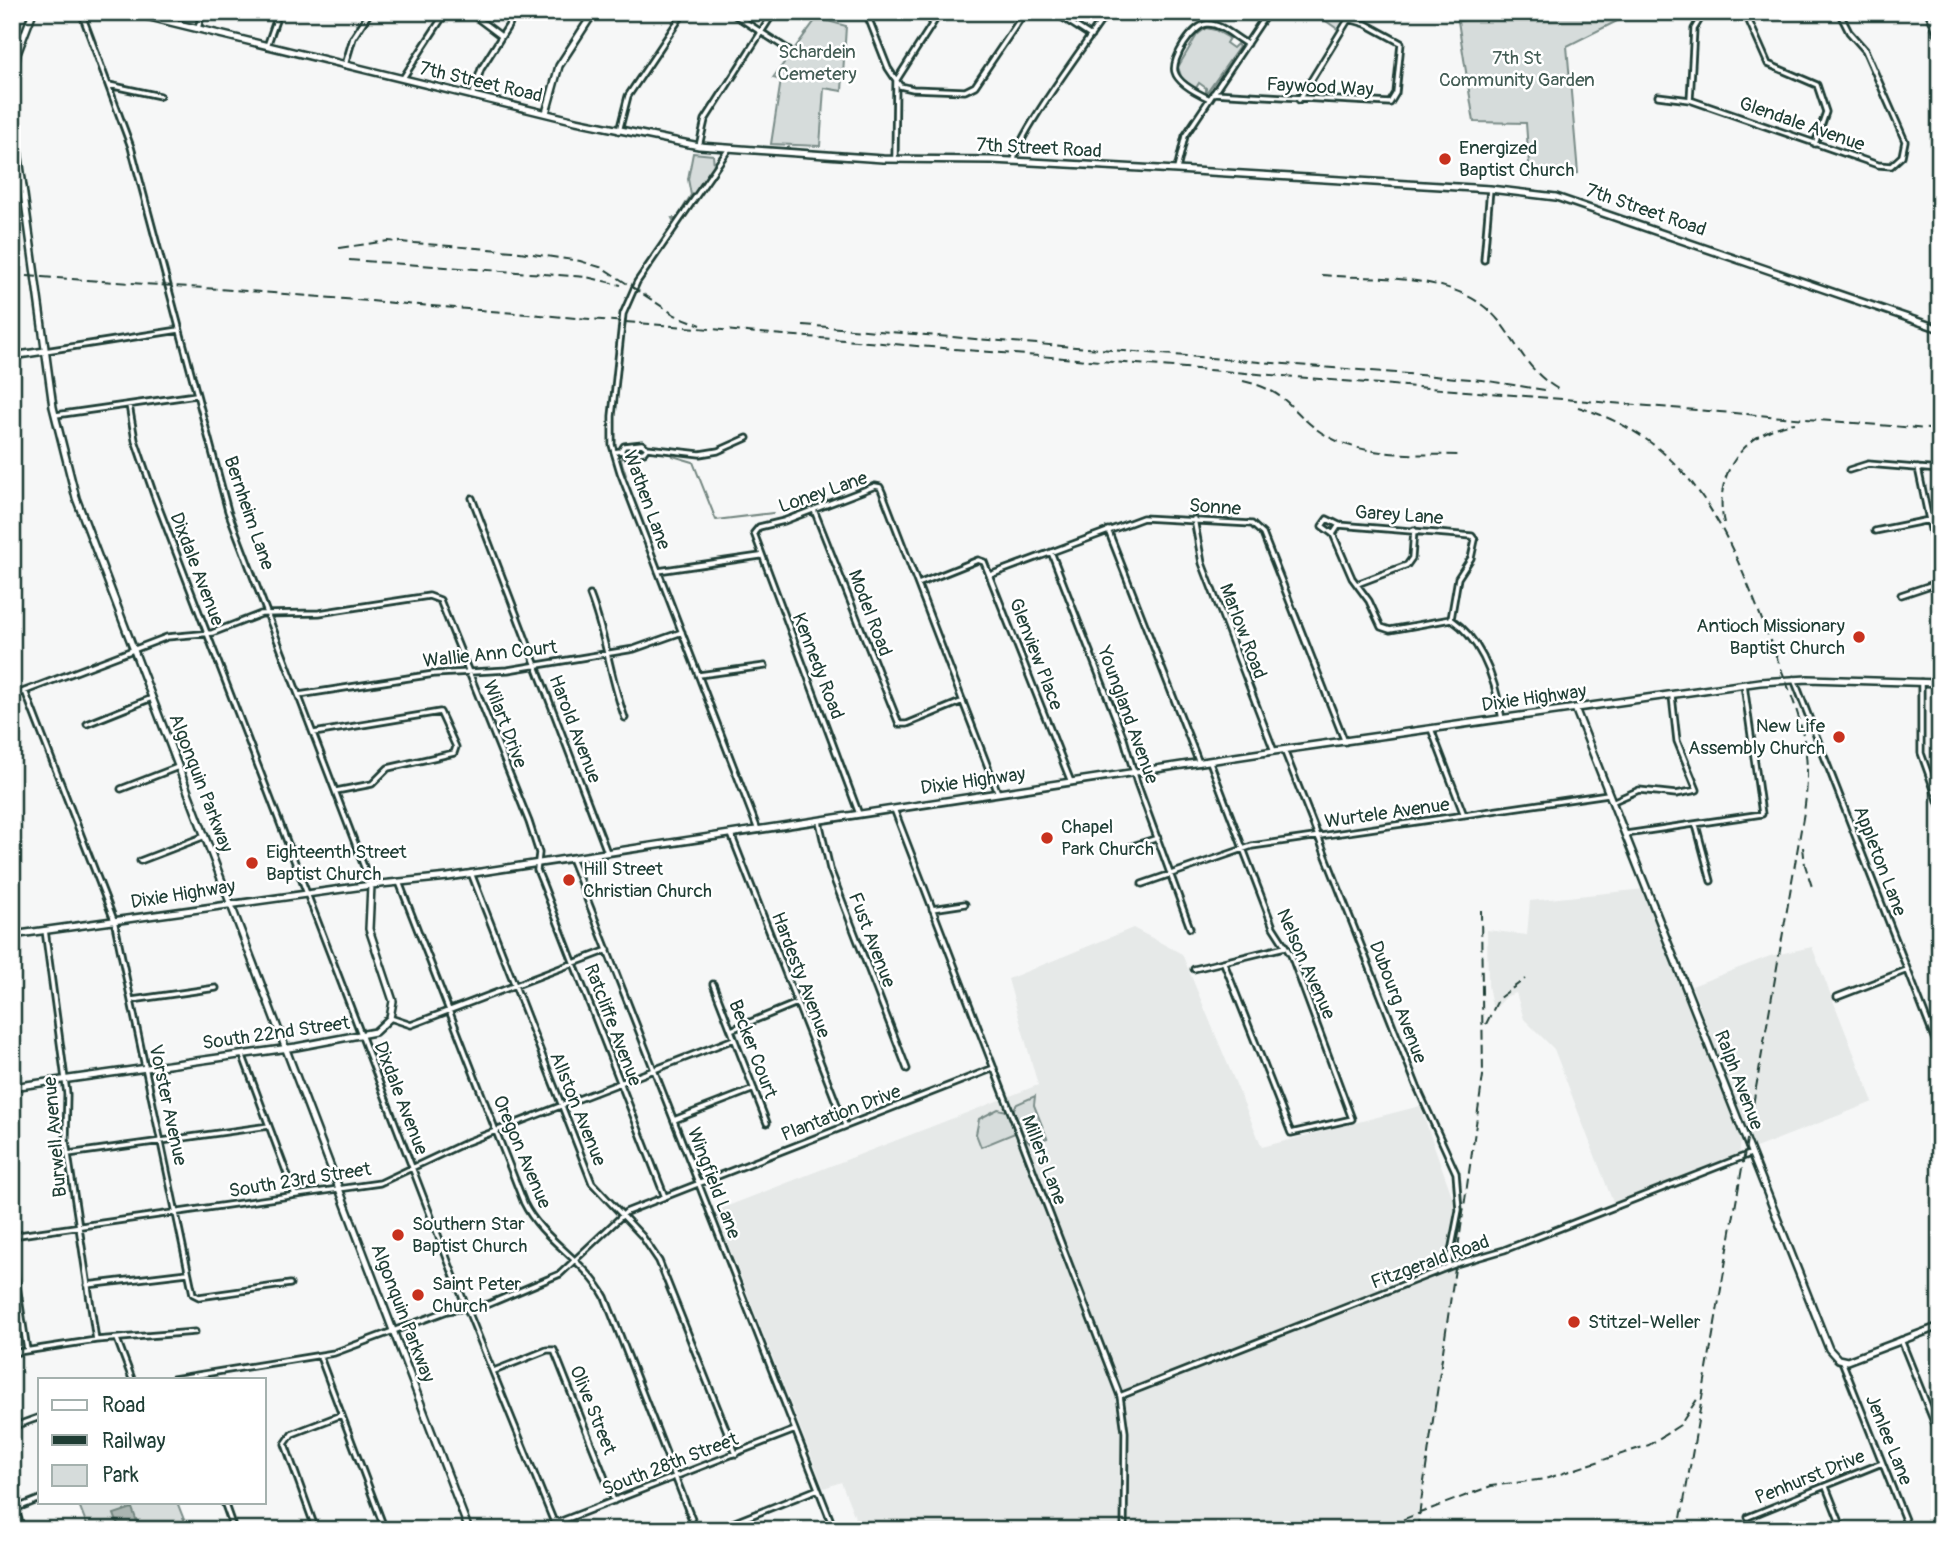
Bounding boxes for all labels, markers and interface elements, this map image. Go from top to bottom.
park label: Schardein Cemetery [777,40,857,86]
park label: 7th St Community Garden [1439,46,1595,92]
street label: 7th Street Road [417,56,545,108]
street label: Faywood Way [1266,72,1374,102]
street label: Glendale Avenue [1736,91,1869,157]
street label: 7th Street Road [976,133,1102,163]
place label: Energized Baptist Church [1459,136,1574,182]
marker: Energized Baptist Church [1437,151,1453,167]
street label: 7th Street Road [1583,178,1709,242]
street label: Wathen Lane [618,447,676,554]
street label: Bernheim Lane [218,453,280,574]
street label: Loney Lane [776,465,871,518]
street label: Sonne [1188,493,1242,521]
street label: Garey Lane [1354,500,1445,530]
street label: Dixdale Avenue [164,509,230,630]
street label: Model Road [843,566,897,660]
street label: Marlow Road [1214,580,1272,682]
street label: Glenview Place [1004,595,1069,714]
street label: Kennedy Road [787,609,849,723]
place label: Antioch Missionary Baptist Church [1696,614,1845,660]
marker: Antioch Missionary Baptist Church [1851,629,1867,645]
street label: Wallie Ann Court [422,635,559,673]
street label: Youngland Avenue [1092,642,1164,788]
street label: Harold Avenue [543,672,607,787]
street label: Wilart Drive [477,677,533,772]
street label: Dixie Highway [1480,679,1588,717]
street label: Algonquin Parkway [164,710,238,856]
place label: New Life Assembly Church [1688,714,1826,760]
marker: New Life Assembly Church [1831,729,1847,745]
street label: Dixie Highway [919,762,1027,800]
street label: Wurtele Avenue [1323,792,1452,834]
street label: Appleton Lane [1848,803,1912,920]
place label: Chapel Park Church [1061,815,1154,861]
marker: Chapel Park Church [1039,830,1055,846]
place label: Eighteenth Street Baptist Church [266,840,407,886]
marker: Eighteenth Street Baptist Church [244,855,260,871]
place label: Hill Street Christian Church [583,857,712,903]
marker: Hill Street Christian Church [561,872,577,888]
street label: Dixie Highway [129,874,237,914]
street label: Fust Avenue [843,889,901,991]
street label: Nelson Avenue [1271,905,1341,1024]
street label: Hardesty Avenue [766,909,836,1042]
street label: Dubourg Avenue [1364,937,1433,1067]
street label: Ratcliffe Avenue [579,961,648,1090]
street label: Becker Court [723,996,783,1102]
street label: South 22nd Street [201,1011,352,1055]
street label: Ralph Avenue [1709,1027,1769,1134]
street label: Dixdale Avenue [368,1038,434,1159]
street label: Vorster Avenue [143,1042,193,1168]
street label: Allston Avenue [544,1048,612,1170]
street label: Burwell Avenue [38,1075,72,1198]
street label: Plantation Drive [778,1079,905,1147]
street label: Oregon Avenue [487,1092,557,1213]
street label: Millers Lane [1016,1112,1072,1209]
street label: Wingfield Lane [682,1124,746,1243]
street label: South 23rd Street [227,1157,373,1203]
place label: Southern Star Baptist Church [412,1212,527,1258]
marker: Southern Star Baptist Church [390,1227,406,1243]
street label: Fitzgerald Road [1368,1229,1492,1295]
street label: Algonquin Parkway [366,1240,440,1386]
place label: Saint Peter Church [432,1272,521,1318]
marker: Saint Peter Church [410,1287,426,1303]
place label: Stitzel-Weller [1588,1310,1701,1334]
marker: Stitzel-Weller [1566,1314,1582,1330]
street label: Olive Street [564,1362,622,1458]
legend [38,1378,266,1504]
street label: Jenlee Lane [1860,1391,1918,1489]
text: Road [102,1392,146,1419]
street label: South 28th Street [599,1427,742,1501]
text: Railway [102,1428,166,1455]
street label: Penhurst Drive [1752,1444,1869,1510]
text: Park [102,1462,139,1489]

